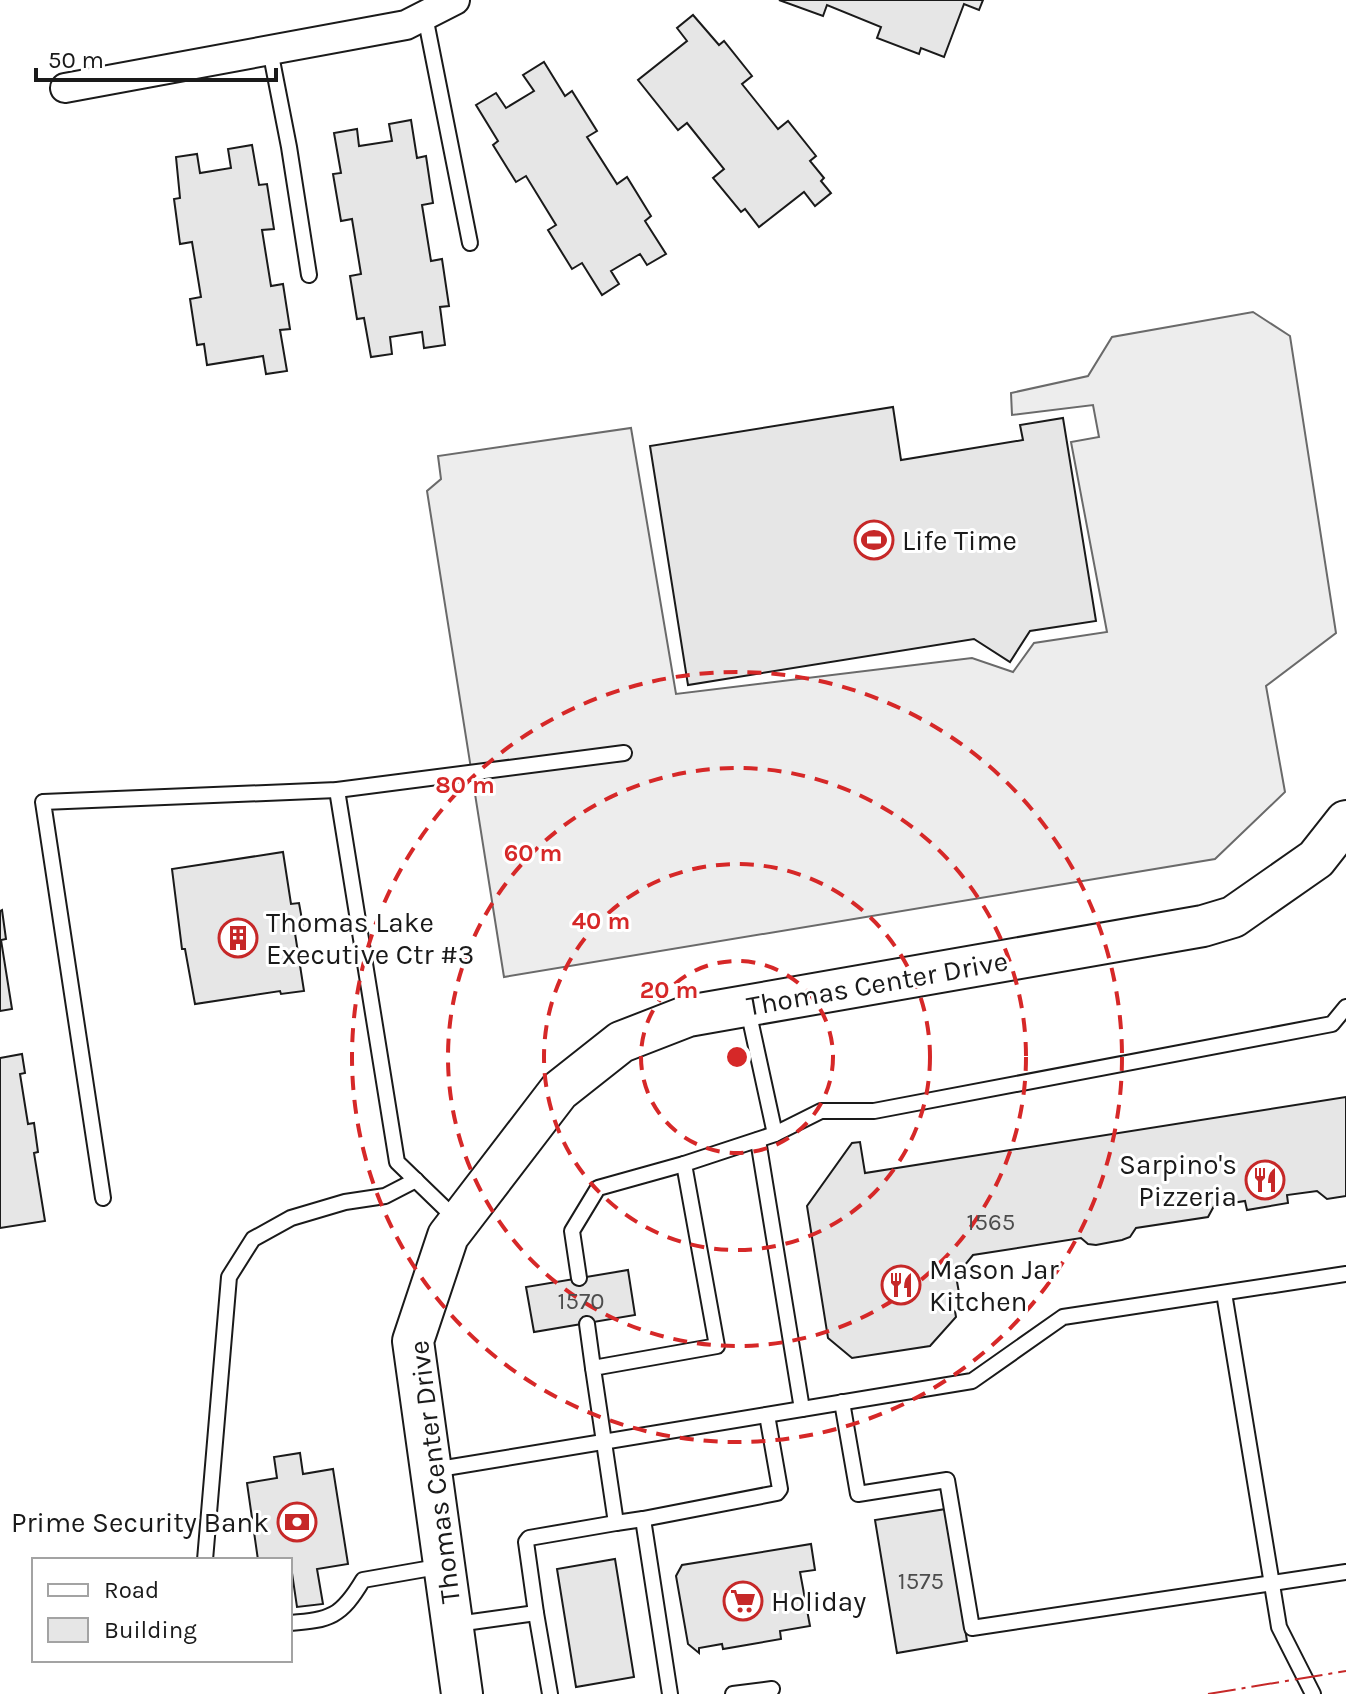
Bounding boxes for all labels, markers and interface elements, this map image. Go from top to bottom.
scale bar [36,32,276,82]
text: 50 m [48,46,104,74]
sports icon: Life Time [853,519,895,561]
place label: Life Time [902,524,1017,557]
text: 80 m [435,771,495,799]
text: 60 m [504,839,562,867]
place label: Thomas Lake Executive Ctr #3 [266,906,474,971]
text: 40 m [572,907,630,935]
building icon: Thomas Lake Executive Ctr #3 [217,917,259,959]
street label: Thomas Center Drive [744,944,1010,1023]
text: 20 m [640,976,698,1004]
centre of rings [723,1043,751,1071]
place label: Sarpino's Pizzeria [1119,1148,1237,1213]
restaurant icon: Sarpino's Pizzeria [1244,1159,1286,1201]
house number: 1565 [967,1208,1015,1236]
place label: Mason Jar Kitchen [929,1253,1059,1318]
restaurant icon: Mason Jar Kitchen [880,1264,922,1306]
house number: 1570 [558,1287,605,1315]
street label: Thomas Center Drive [402,1339,467,1605]
bank icon: Prime Security Bank [276,1501,318,1543]
place label: Prime Security Bank [11,1506,269,1539]
legend [32,1558,292,1662]
house number: 1575 [898,1567,944,1595]
text: Road [104,1576,159,1604]
supermarket icon: Holiday [722,1580,764,1622]
place label: Holiday [771,1585,866,1618]
text: Building [104,1616,197,1644]

